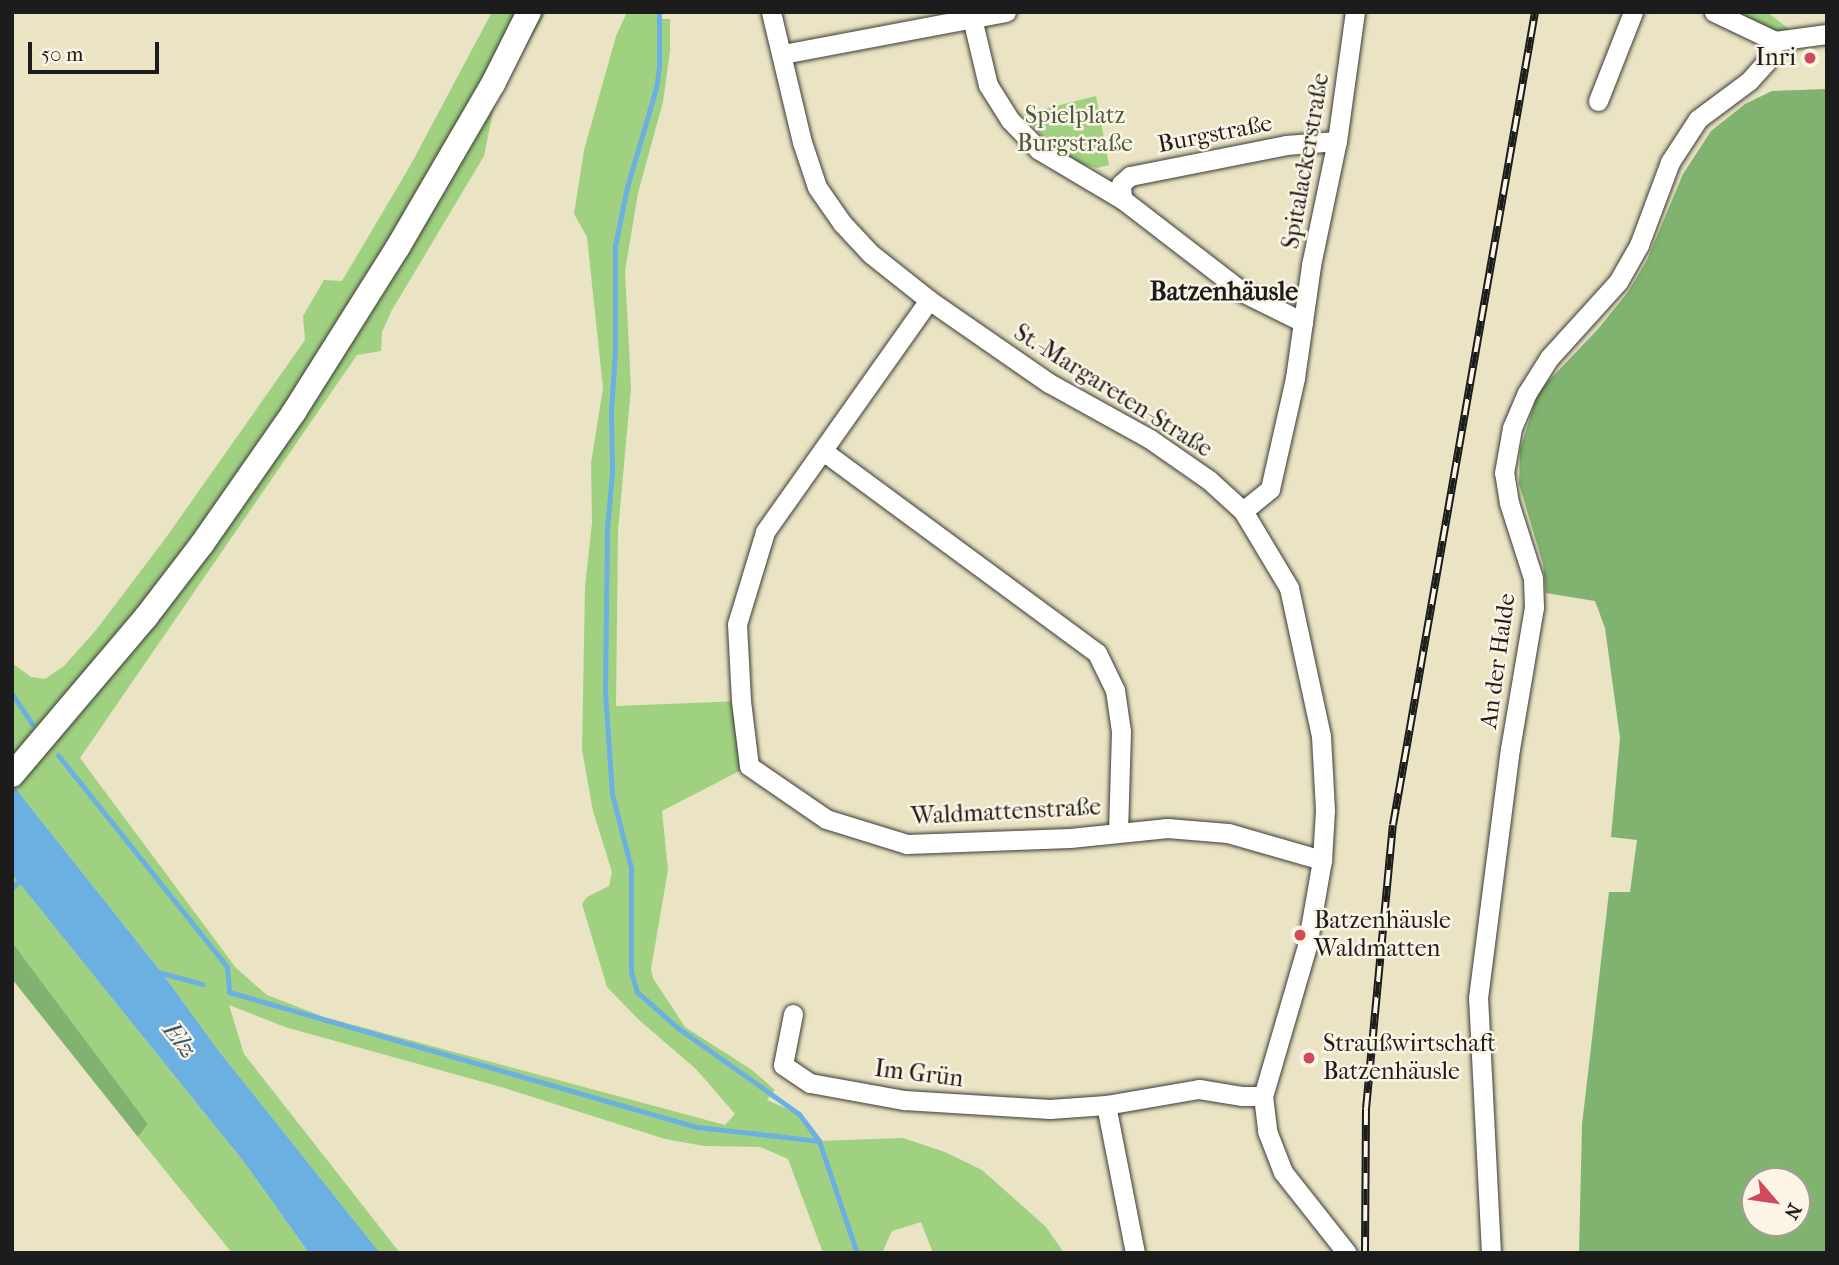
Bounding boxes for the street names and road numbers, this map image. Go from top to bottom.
street label: Spitalackerstraße [1276,71,1336,251]
street label: Burgstraße [1155,109,1275,159]
street label: St.-Margareten-Straße [1008,318,1218,464]
street label: An der Halde [1474,591,1522,731]
street label: Waldmattenstraße [910,793,1102,831]
street label: Im Grün [873,1054,965,1094]

